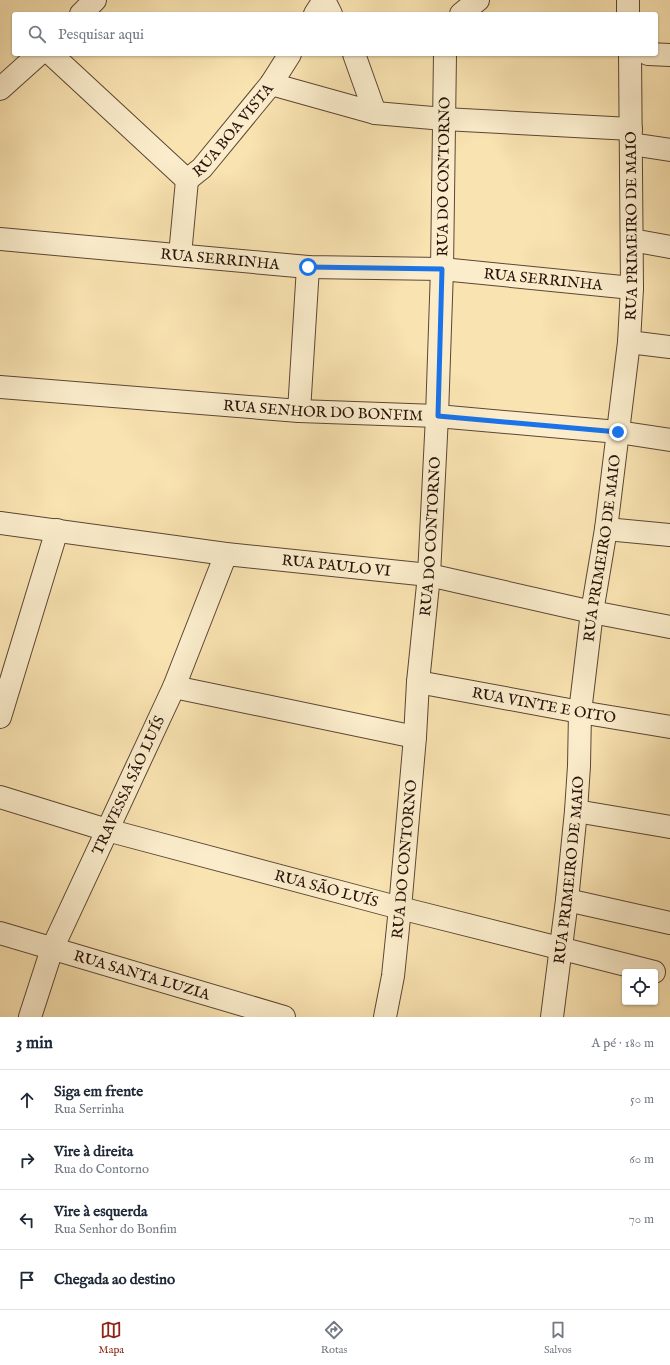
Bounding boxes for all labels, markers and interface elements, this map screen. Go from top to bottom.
search box [12,12,658,56]
icon: search [26,23,48,45]
text: Pesquisar aqui [58,25,144,44]
street label: RUA BOA VISTA [189,79,278,182]
street label: RUA DO CONTORNO [433,97,454,257]
street label: RUA PRIMEIRO DE MAIO [621,131,642,321]
street label: RUA SERRINHA [160,245,281,274]
route start [299,258,317,276]
street label: RUA SERRINHA [483,264,604,295]
street label: RUA SENHOR DO BONFIM [222,396,423,425]
route end [609,423,627,441]
street label: RUA PRIMEIRO DE MAIO [580,453,625,643]
street label: RUA DO CONTORNO [416,456,445,617]
street label: RUA PAULO VI [281,551,392,581]
street label: RUA VINTE E OITO [470,683,617,728]
street label: TRAVESSA SÃO LUÍS [88,713,169,858]
street label: RUA PRIMEIRO DE MAIO [550,775,588,965]
street label: RUA DO CONTORNO [388,779,421,940]
street label: RUA SÃO LUÍS [272,866,380,912]
street label: RUA SANTA LUZIA [71,946,213,1005]
map controls [622,969,658,1005]
button: locate [622,969,658,1005]
text: 3 min [16,1033,53,1054]
text: A pé · 180 m [592,1035,654,1052]
text: Siga em frente [54,1082,143,1101]
icon: ahead [16,1089,38,1111]
text: 50 m [630,1091,654,1108]
text: Rua Serrinha [54,1101,124,1118]
text: Vire à direita [54,1142,133,1161]
icon: right [16,1149,38,1171]
text: 60 m [629,1151,654,1168]
text: Rua do Contorno [54,1161,149,1178]
text: Vire à esquerda [54,1202,147,1221]
icon: left [16,1209,38,1231]
text: 70 m [629,1211,654,1228]
text: Rua Senhor do Bonfim [54,1221,177,1238]
icon: arrive [16,1269,38,1291]
text: Chegada ao destino [54,1270,175,1289]
tab: Mapa [98,1319,124,1357]
tab: Rotas [321,1319,347,1357]
tab: Salvos [544,1319,572,1357]

